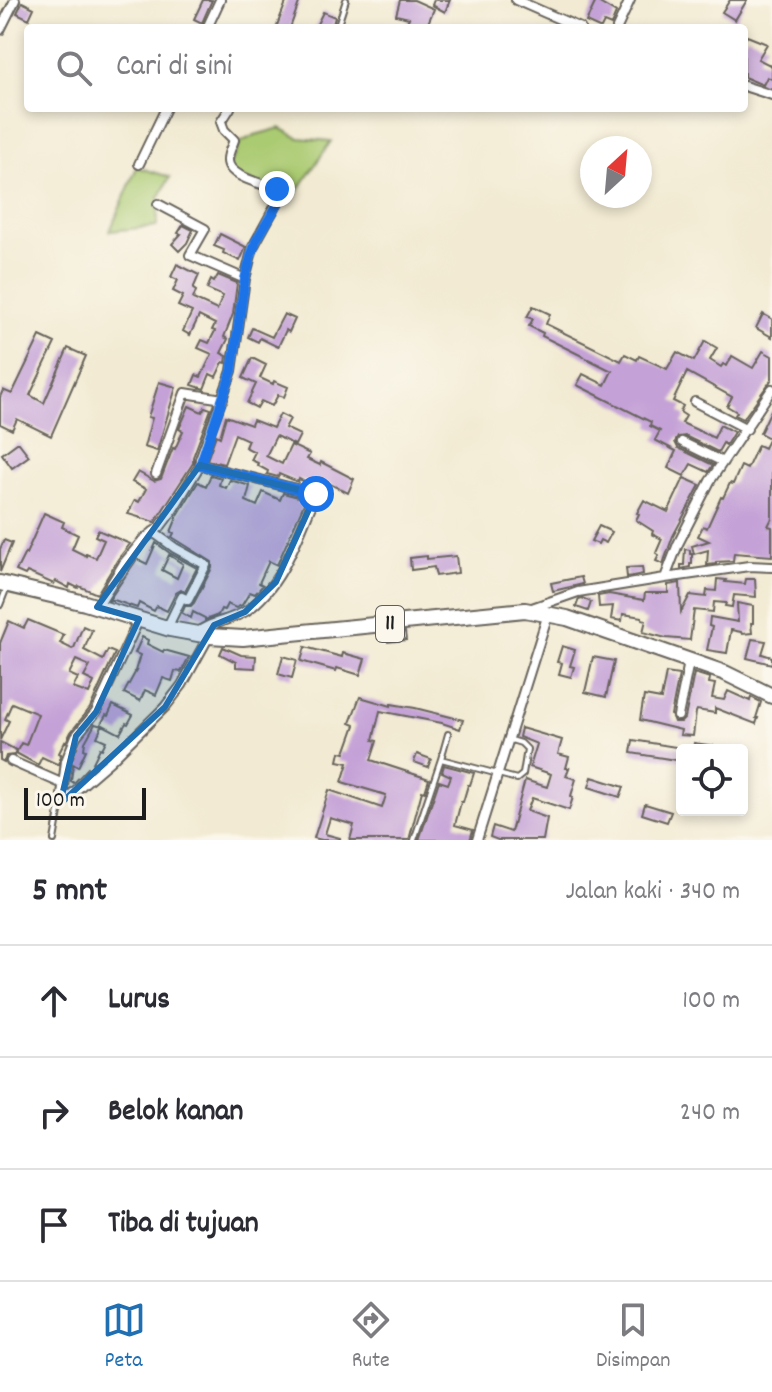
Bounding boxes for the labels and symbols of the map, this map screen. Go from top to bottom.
north arrow [580,136,652,208]
route end [259,171,295,207]
route start [298,476,334,512]
road number: 11 [376,606,404,642]
scale bar [24,784,146,820]

